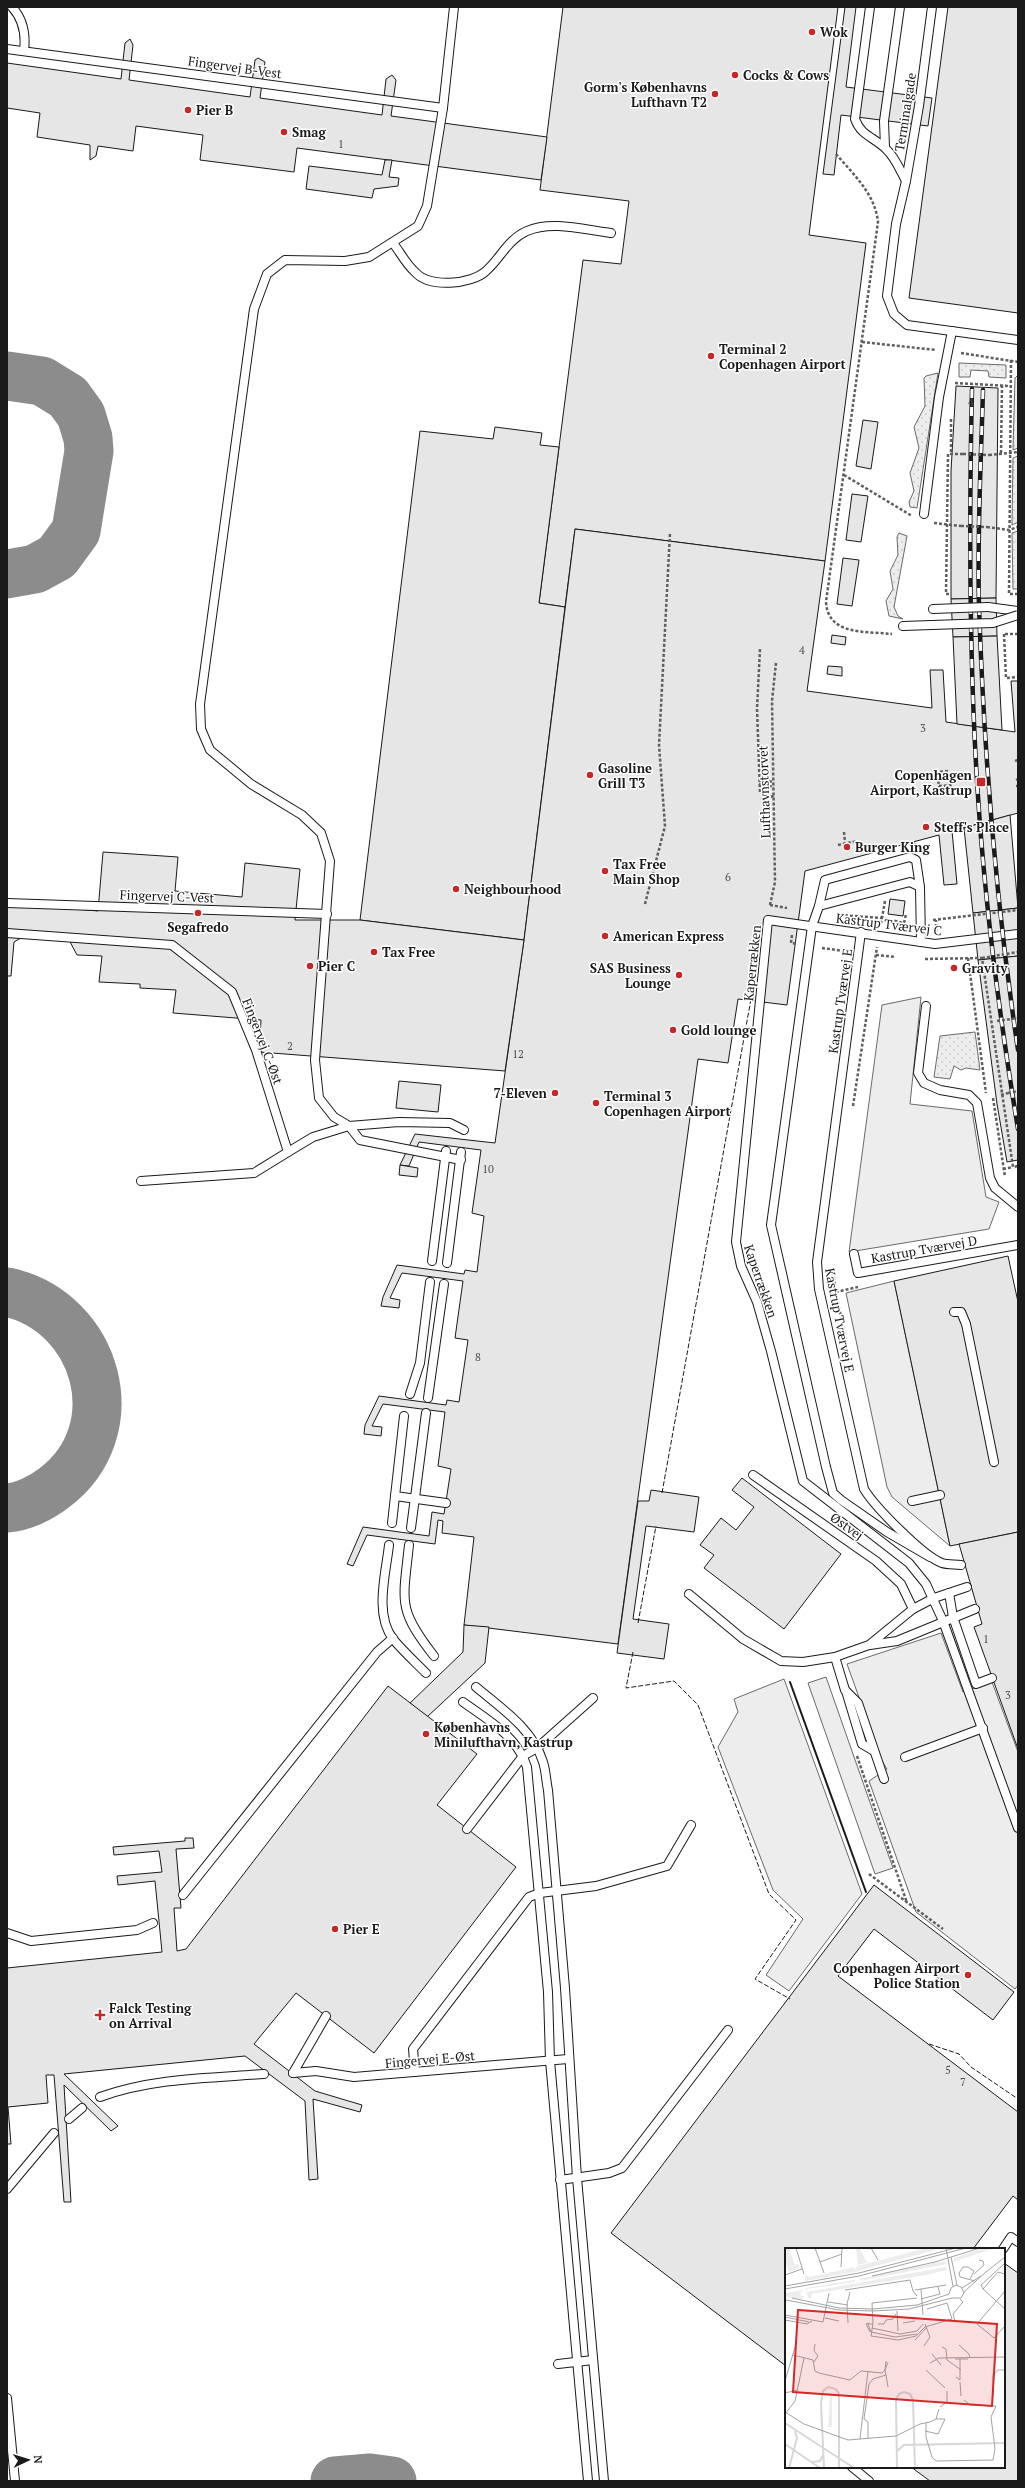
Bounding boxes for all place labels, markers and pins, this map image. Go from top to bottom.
place label: Wok [820,23,848,41]
marker: Wok [807,27,817,37]
place label: Cocks & Cows [743,66,829,84]
marker: Cocks & Cows [730,70,740,80]
place label: Gorm's Københavns Lufthavn T2 [584,78,707,111]
marker: Gorm's Københavns Lufthavn T2 [710,89,720,99]
place label: Pier B [196,101,233,119]
marker: Pier B [183,105,193,115]
place label: Smag [292,123,327,141]
marker: Smag [279,127,289,137]
place label: Terminal 2 Copenhagen Airport [719,340,846,373]
marker: Terminal 2 Copenhagen Airport [706,351,716,361]
place label: Gasoline Grill T3 [598,759,652,792]
place label: Copenhagen Airport, Kastrup [870,766,973,799]
marker: Gasoline Grill T3 [585,770,595,780]
marker: Copenhagen Airport, Kastrup [975,776,987,788]
place label: Steff's Place [934,818,1009,836]
marker: Steff's Place [921,822,931,832]
place label: Burger King [855,838,930,856]
marker: Burger King [842,842,852,852]
place label: Tax Free Main Shop [613,855,680,888]
marker: Tax Free Main Shop [600,866,610,876]
place label: Neighbourhood [464,880,562,898]
marker: Neighbourhood [451,884,461,894]
marker: Segafredo [193,908,203,918]
place label: Segafredo [167,918,229,936]
place label: American Express [613,927,724,945]
marker: American Express [600,931,610,941]
place label: Tax Free [382,943,435,961]
marker: Tax Free [369,947,379,957]
place label: Pier C [318,957,355,975]
place label: SAS Business Lounge [590,959,671,992]
place label: Gravity [962,959,1008,977]
marker: Pier C [305,961,315,971]
marker: Gravity [949,963,959,973]
marker: SAS Business Lounge [674,970,684,980]
place label: Gold lounge [681,1021,756,1039]
marker: Gold lounge [668,1025,678,1035]
place label: 7-Eleven [494,1084,548,1102]
place label: Terminal 3 Copenhagen Airport [604,1087,731,1120]
marker: 7-Eleven [550,1088,560,1098]
marker: Terminal 3 Copenhagen Airport [591,1098,601,1108]
place label: Københavns Minilufthavn, Kastrup [434,1718,573,1751]
marker: Københavns Minilufthavn, Kastrup [421,1729,431,1739]
place label: Pier E [343,1920,380,1938]
marker: Pier E [330,1924,340,1934]
place label: Copenhagen Airport Police Station [833,1959,961,1992]
marker: Copenhagen Airport Police Station [963,1970,973,1980]
place label: Falck Testing on Arrival [109,1999,192,2032]
marker: Falck Testing on Arrival [94,2009,106,2021]

